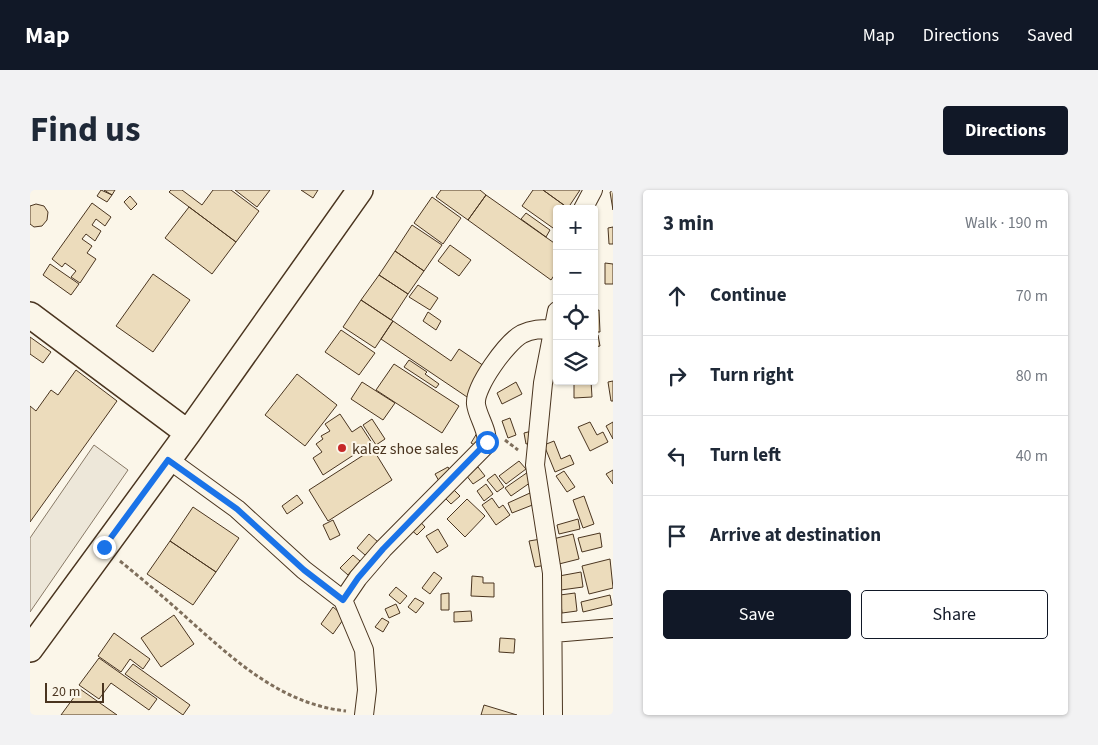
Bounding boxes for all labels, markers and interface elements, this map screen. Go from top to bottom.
text: Map [25,18,70,53]
text: Map [863,23,895,48]
text: Directions [923,23,999,48]
text: Saved [1027,23,1073,48]
text: Find us [30,105,140,155]
button: Directions [943,106,1068,155]
map controls [553,205,598,385]
button: + [553,205,598,250]
text: 3 min [663,208,714,238]
text: Walk · 190 m [965,212,1048,234]
button: − [553,250,598,295]
icon: ahead [663,282,691,310]
text: Continue [710,282,787,309]
text: 70 m [1016,285,1048,307]
button: locate [553,295,598,340]
button: layers [553,340,598,385]
icon: right [663,362,691,390]
text: Turn right [710,362,794,389]
text: 80 m [1016,365,1048,387]
route start [476,431,499,454]
place label: kalez shoe sales [352,438,459,460]
marker: kalez shoe sales [336,442,348,454]
icon: left [663,442,691,470]
text: Turn left [710,442,781,469]
text: 40 m [1016,445,1048,467]
icon: arrive [663,522,691,550]
text: Arrive at destination [710,522,881,549]
route end [93,536,116,559]
button: Save [663,590,851,639]
button: Share [861,590,1048,639]
scale bar [45,680,104,703]
text: 20 m [52,682,80,702]

